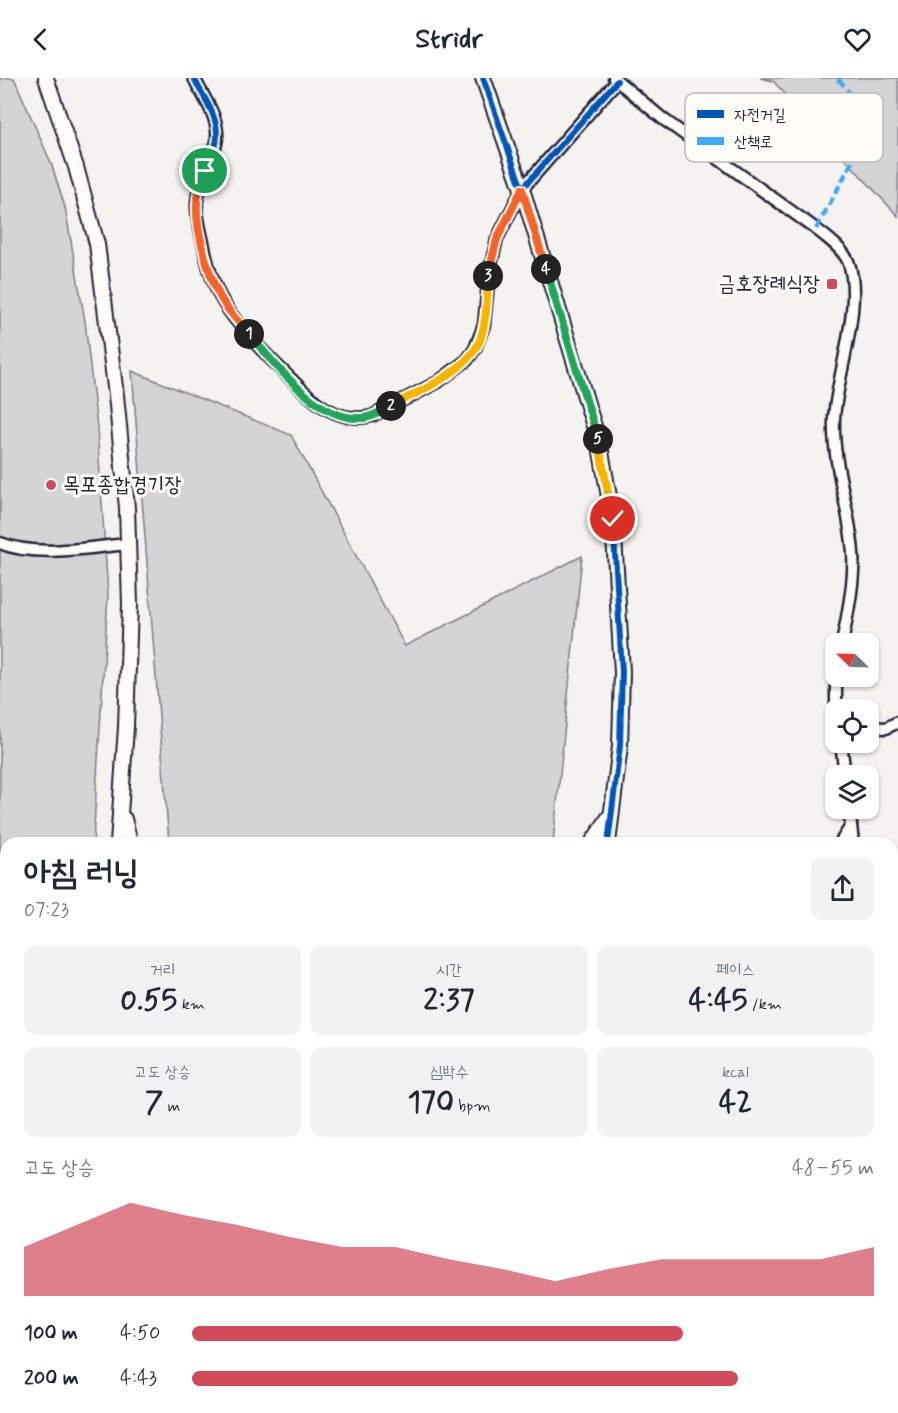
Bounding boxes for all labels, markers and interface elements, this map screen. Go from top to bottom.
text: Stridr [415,22,483,57]
icon: back [24,23,57,56]
icon: heart [841,23,874,56]
legend [685,93,883,162]
text: 자전거길 [734,105,786,126]
text: 산책로 [734,132,773,153]
pin [179,145,230,196]
icon: arrive [188,154,221,187]
pin: 4 [531,254,561,284]
text: 4 [541,258,551,279]
pin: 3 [473,261,503,291]
text: 3 [484,265,492,286]
place label: 금호장례식장 [719,270,820,298]
marker: 금호장례식장 [825,277,839,291]
pin: 1 [234,319,264,349]
text: 1 [245,323,253,344]
pin: 2 [376,391,406,421]
text: 2 [387,395,395,416]
pin: 5 [583,424,613,454]
text: 5 [593,428,603,449]
place label: 목포종합경기장 [63,471,181,499]
marker: 목포종합경기장 [44,478,58,492]
pin [587,493,638,544]
icon: check [596,502,629,535]
north arrow [825,633,879,687]
map controls [825,633,879,819]
button: locate [825,699,879,753]
button: layers [825,765,879,819]
text: 아침 러닝 [24,852,139,896]
button: share [811,857,874,920]
text: 07:23 [24,897,69,924]
text: 거리 [150,960,176,981]
text: 시간 [436,960,462,981]
text: 페이스 [716,960,755,981]
text: 0.55 [120,981,177,1020]
text: 2:37 [423,981,475,1020]
text: 4:45 [689,981,747,1020]
text: km [177,994,205,1015]
text: /km [747,994,782,1015]
text: 고도 상승 [135,1062,191,1083]
text: 심박수 [430,1062,468,1083]
text: kcal [722,1062,749,1083]
text: 7 [145,1083,163,1122]
text: 170 [407,1083,454,1122]
text: 42 [719,1083,752,1122]
text: m [163,1096,180,1117]
text: bpm [454,1096,491,1117]
text: 고도 상승 [24,1155,94,1182]
text: 48–55 m [792,1155,874,1182]
text: 100 m [24,1320,78,1347]
text: 4:50 [120,1320,160,1347]
text: 200 m [24,1365,79,1392]
text: 4:43 [120,1365,157,1392]

